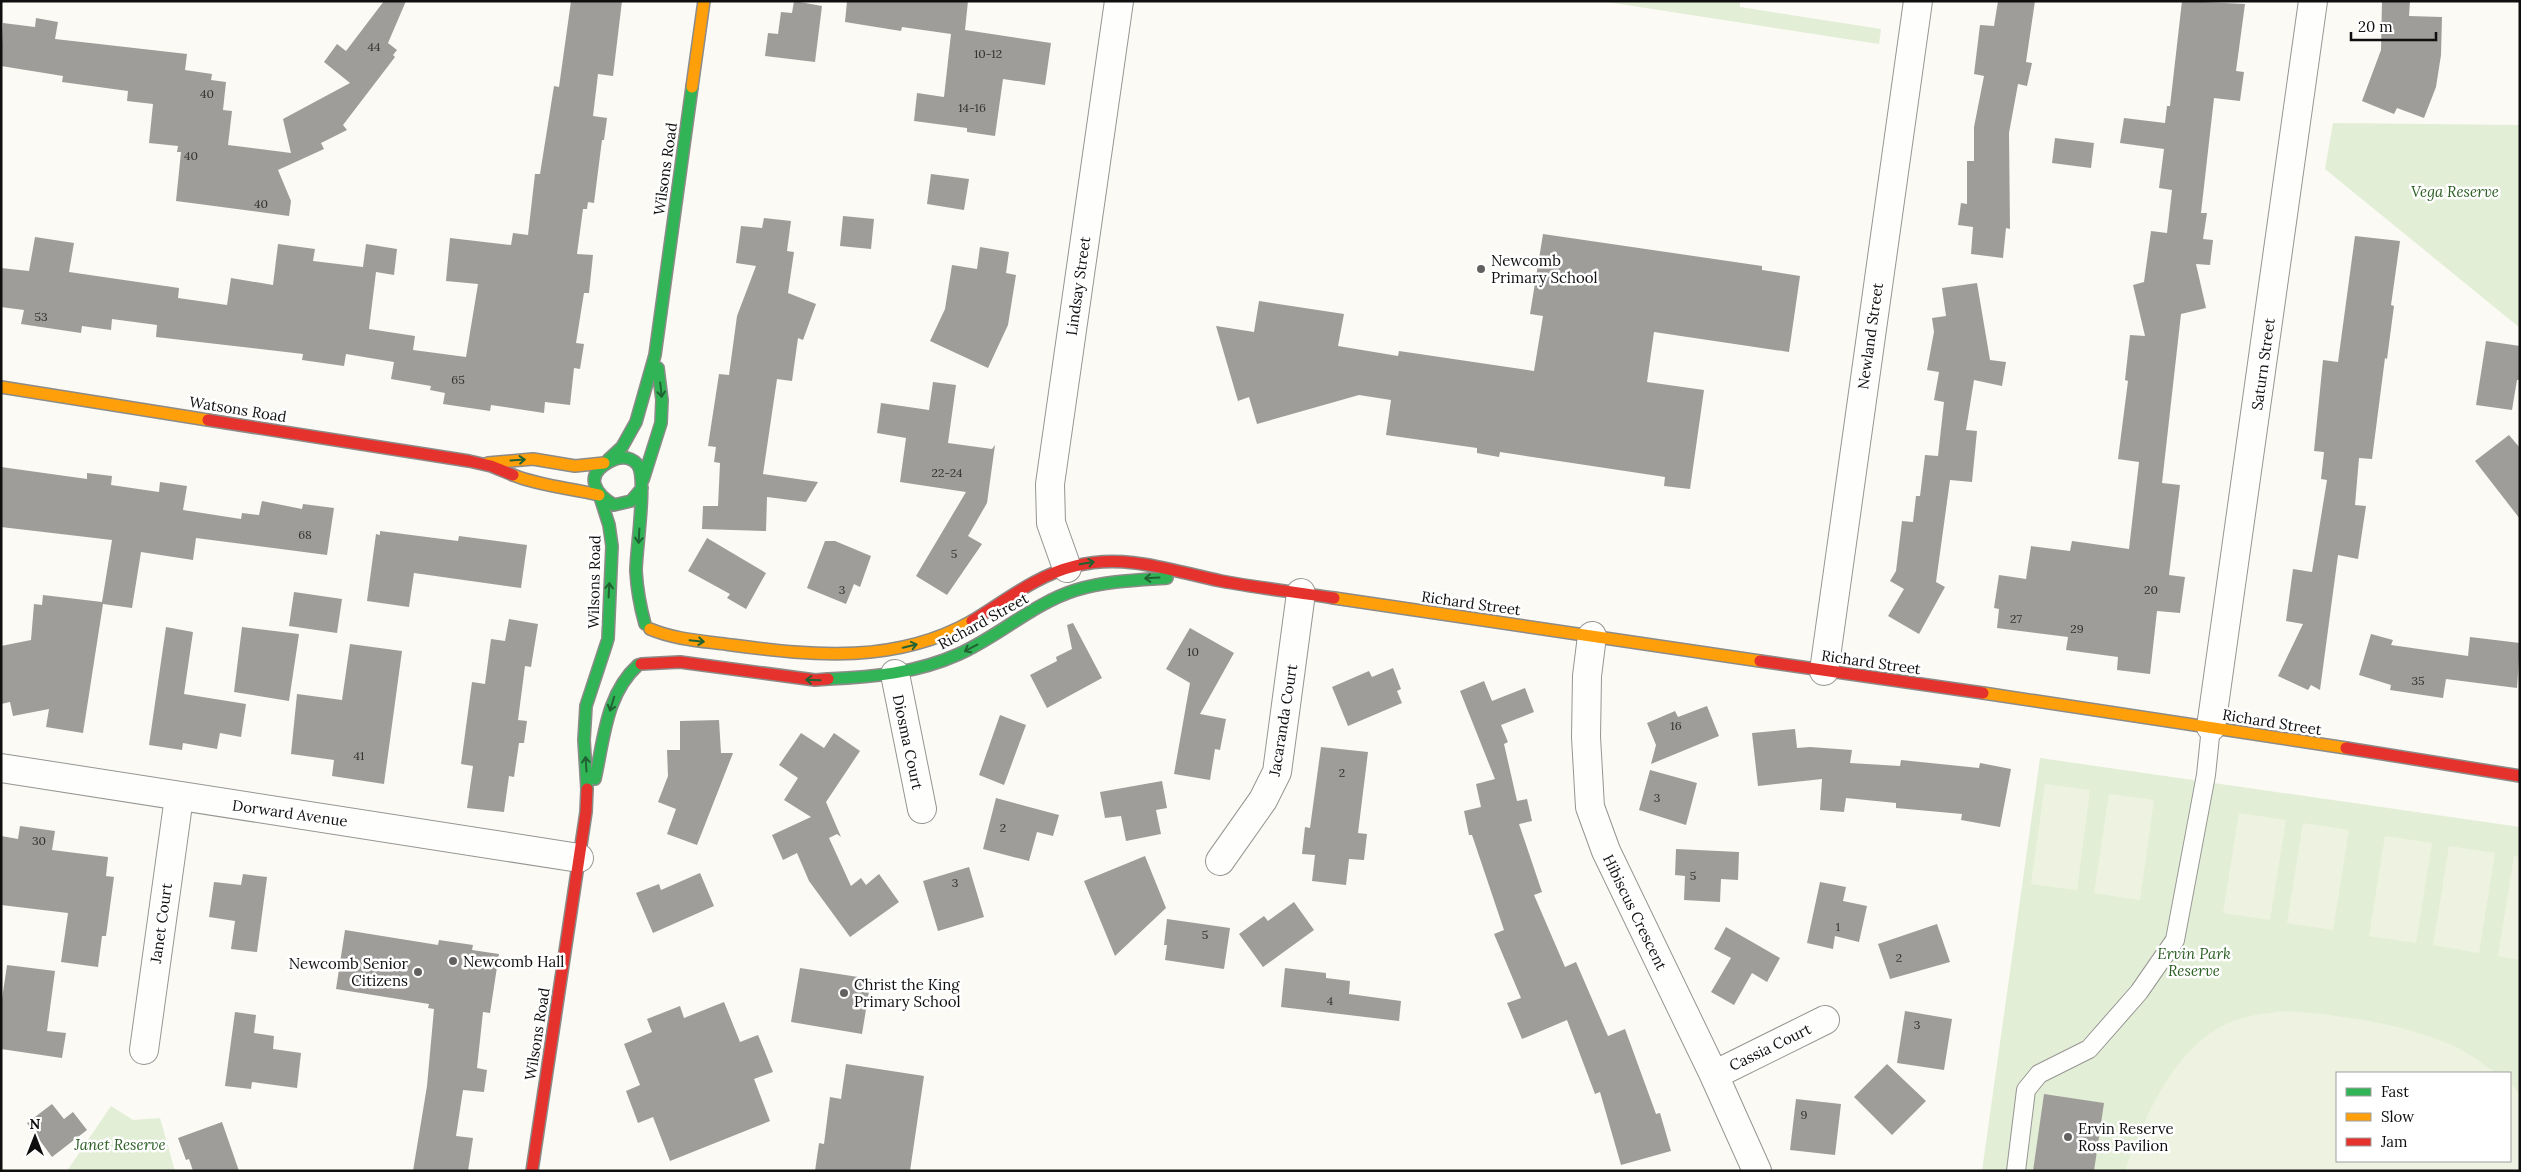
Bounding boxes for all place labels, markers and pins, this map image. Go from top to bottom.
place label: Newcomb Primary School [1491,251,1598,287]
marker: Newcomb Primary School [1475,263,1487,275]
place label: Newcomb Hall [463,952,564,971]
place label: Newcomb Senior Citizens [289,954,408,990]
marker: Newcomb Hall [447,955,459,967]
marker: Newcomb Senior Citizens [412,966,424,978]
place label: Christ the King Primary School [854,975,961,1011]
marker: Christ the King Primary School [838,987,850,999]
place label: Ervin Reserve Ross Pavilion [2078,1119,2174,1155]
marker: Ervin Reserve Ross Pavilion [2062,1131,2074,1143]

